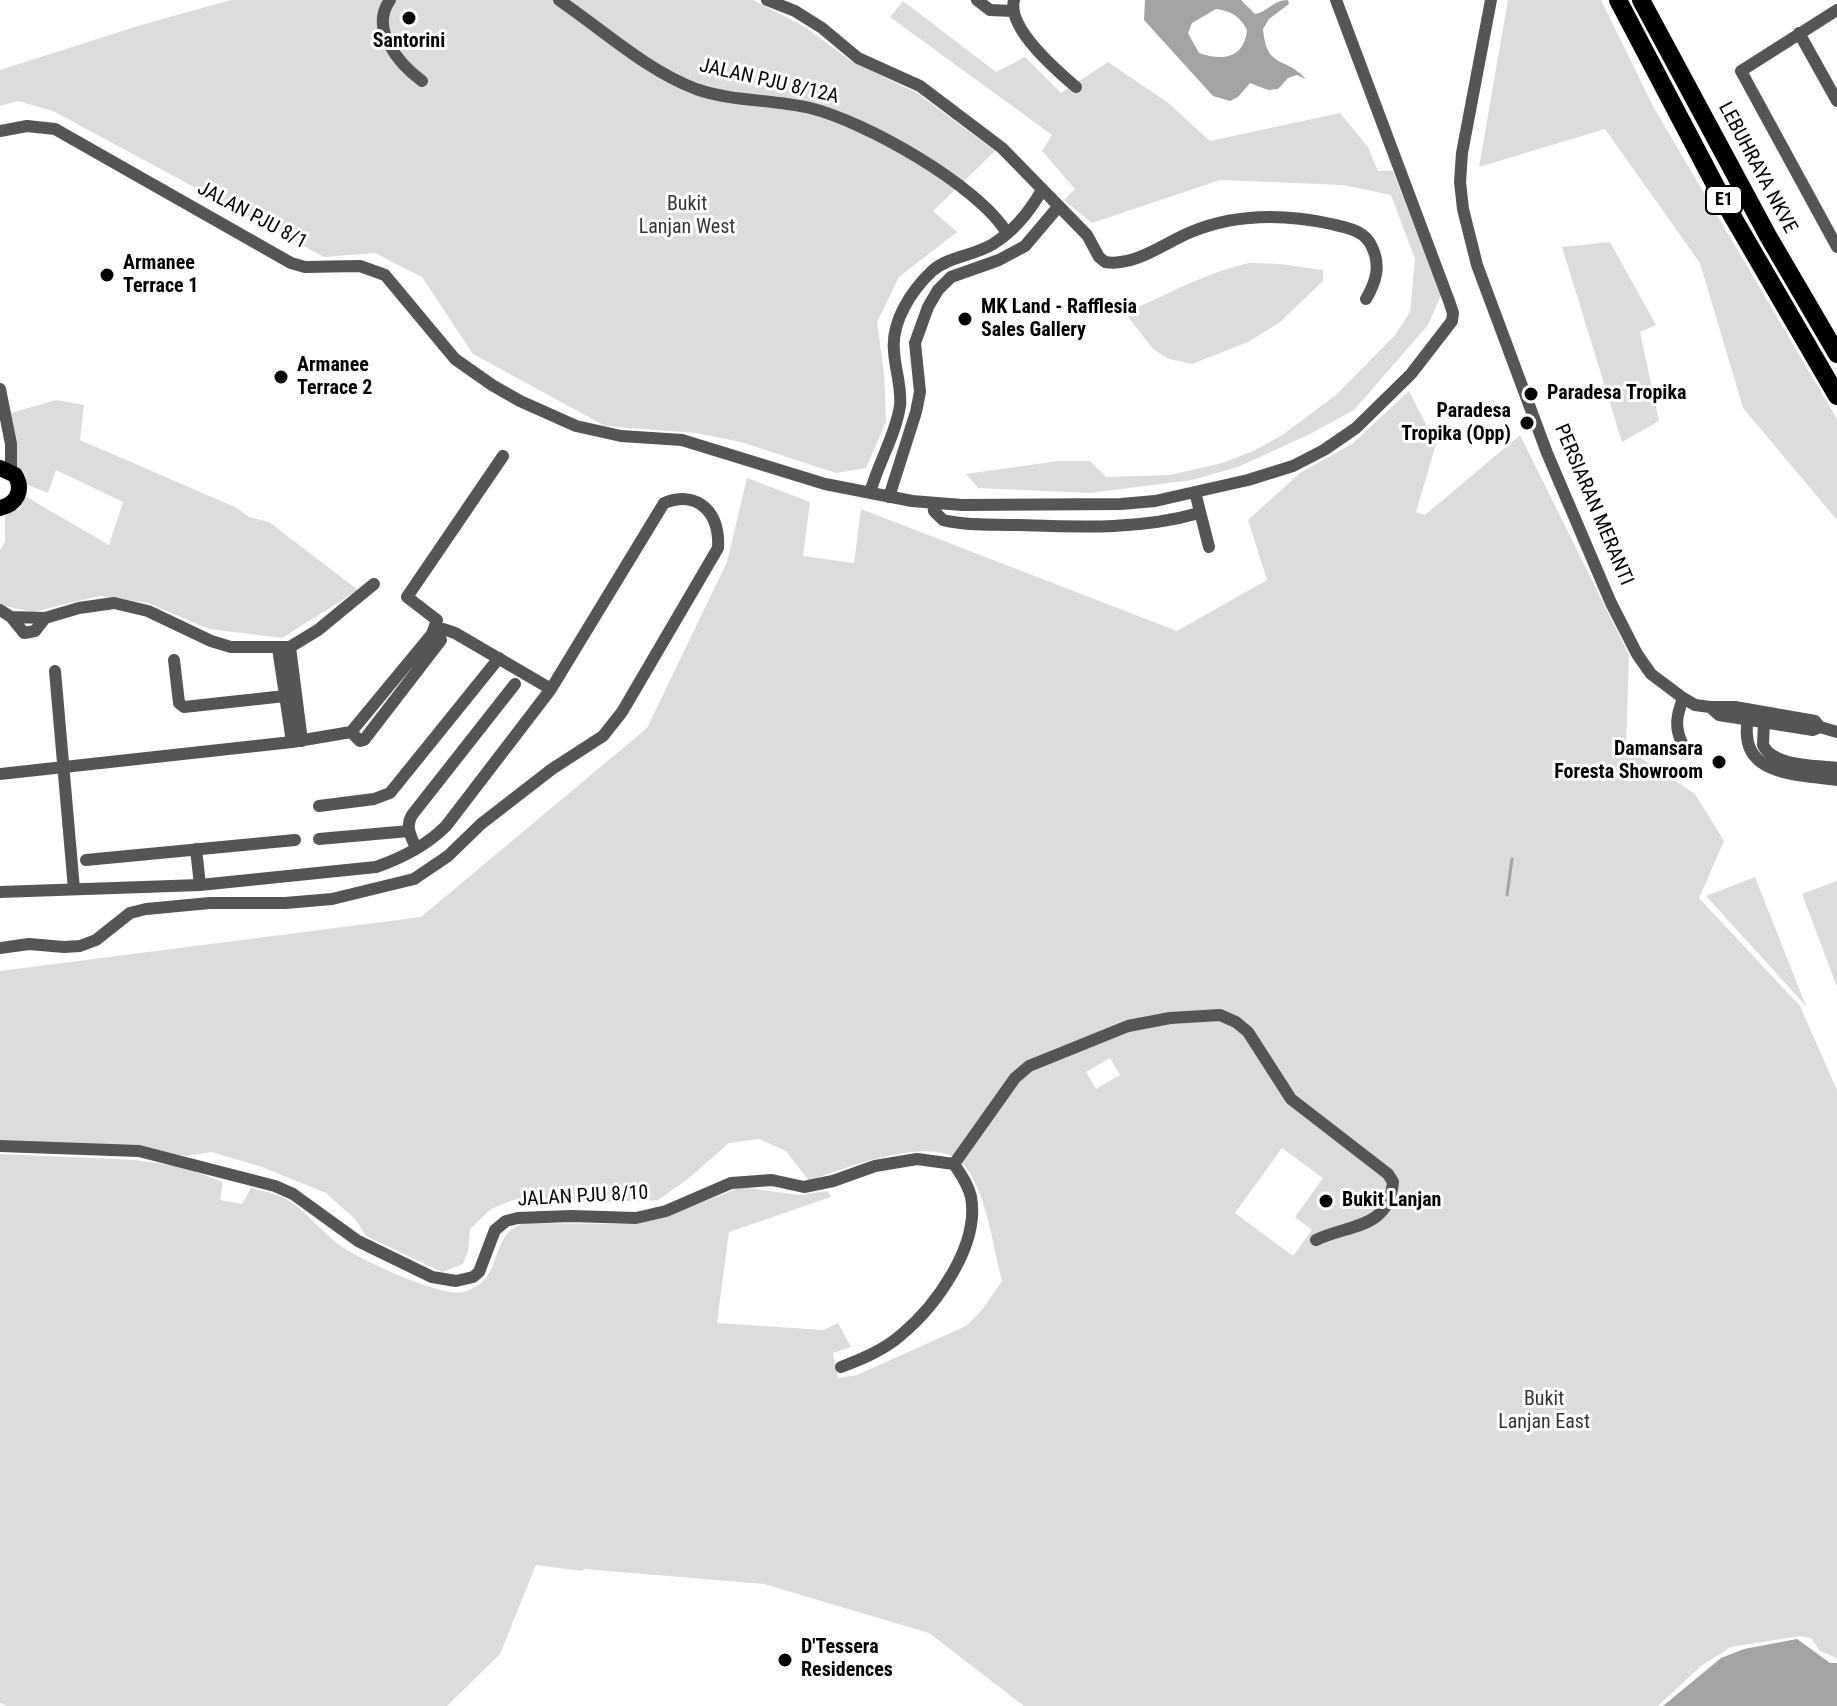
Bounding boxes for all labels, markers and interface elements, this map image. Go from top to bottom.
marker: Santorini [400,9,418,27]
place label: Santorini [373,30,445,54]
street label: JALAN PJU 8/12A [697,54,841,110]
street label: LEBUHRAYA NKVE [1712,98,1802,238]
street label: JALAN PJU 8/1 [193,177,311,255]
road number: E1 [1706,186,1742,214]
park label: Bukit Lanjan West [639,193,735,240]
place label: Armanee Terrace 1 [123,252,198,299]
marker: Armanee Terrace 1 [98,266,116,284]
place label: MK Land - Rafflesia Sales Gallery [981,296,1137,343]
marker: MK Land - Rafflesia Sales Gallery [956,310,974,328]
place label: Armanee Terrace 2 [297,354,372,401]
marker: Armanee Terrace 2 [272,368,290,386]
place label: Paradesa Tropika [1547,382,1686,406]
marker: Paradesa Tropika [1522,385,1540,403]
place label: Paradesa Tropika (Opp) [1401,400,1511,447]
marker: Paradesa Tropika (Opp) [1518,414,1536,432]
street label: PERSIARAN MERANTI [1548,421,1638,589]
place label: Damansara Foresta Showroom [1554,738,1703,785]
marker: Damansara Foresta Showroom [1710,753,1728,771]
street label: JALAN PJU 8/10 [517,1182,649,1212]
place label: Bukit Lanjan [1342,1189,1441,1213]
marker: Bukit Lanjan [1317,1192,1335,1210]
park label: Bukit Lanjan East [1498,1388,1590,1435]
place label: D'Tessera Residences [801,1636,893,1683]
marker: D'Tessera Residences [776,1651,794,1669]

